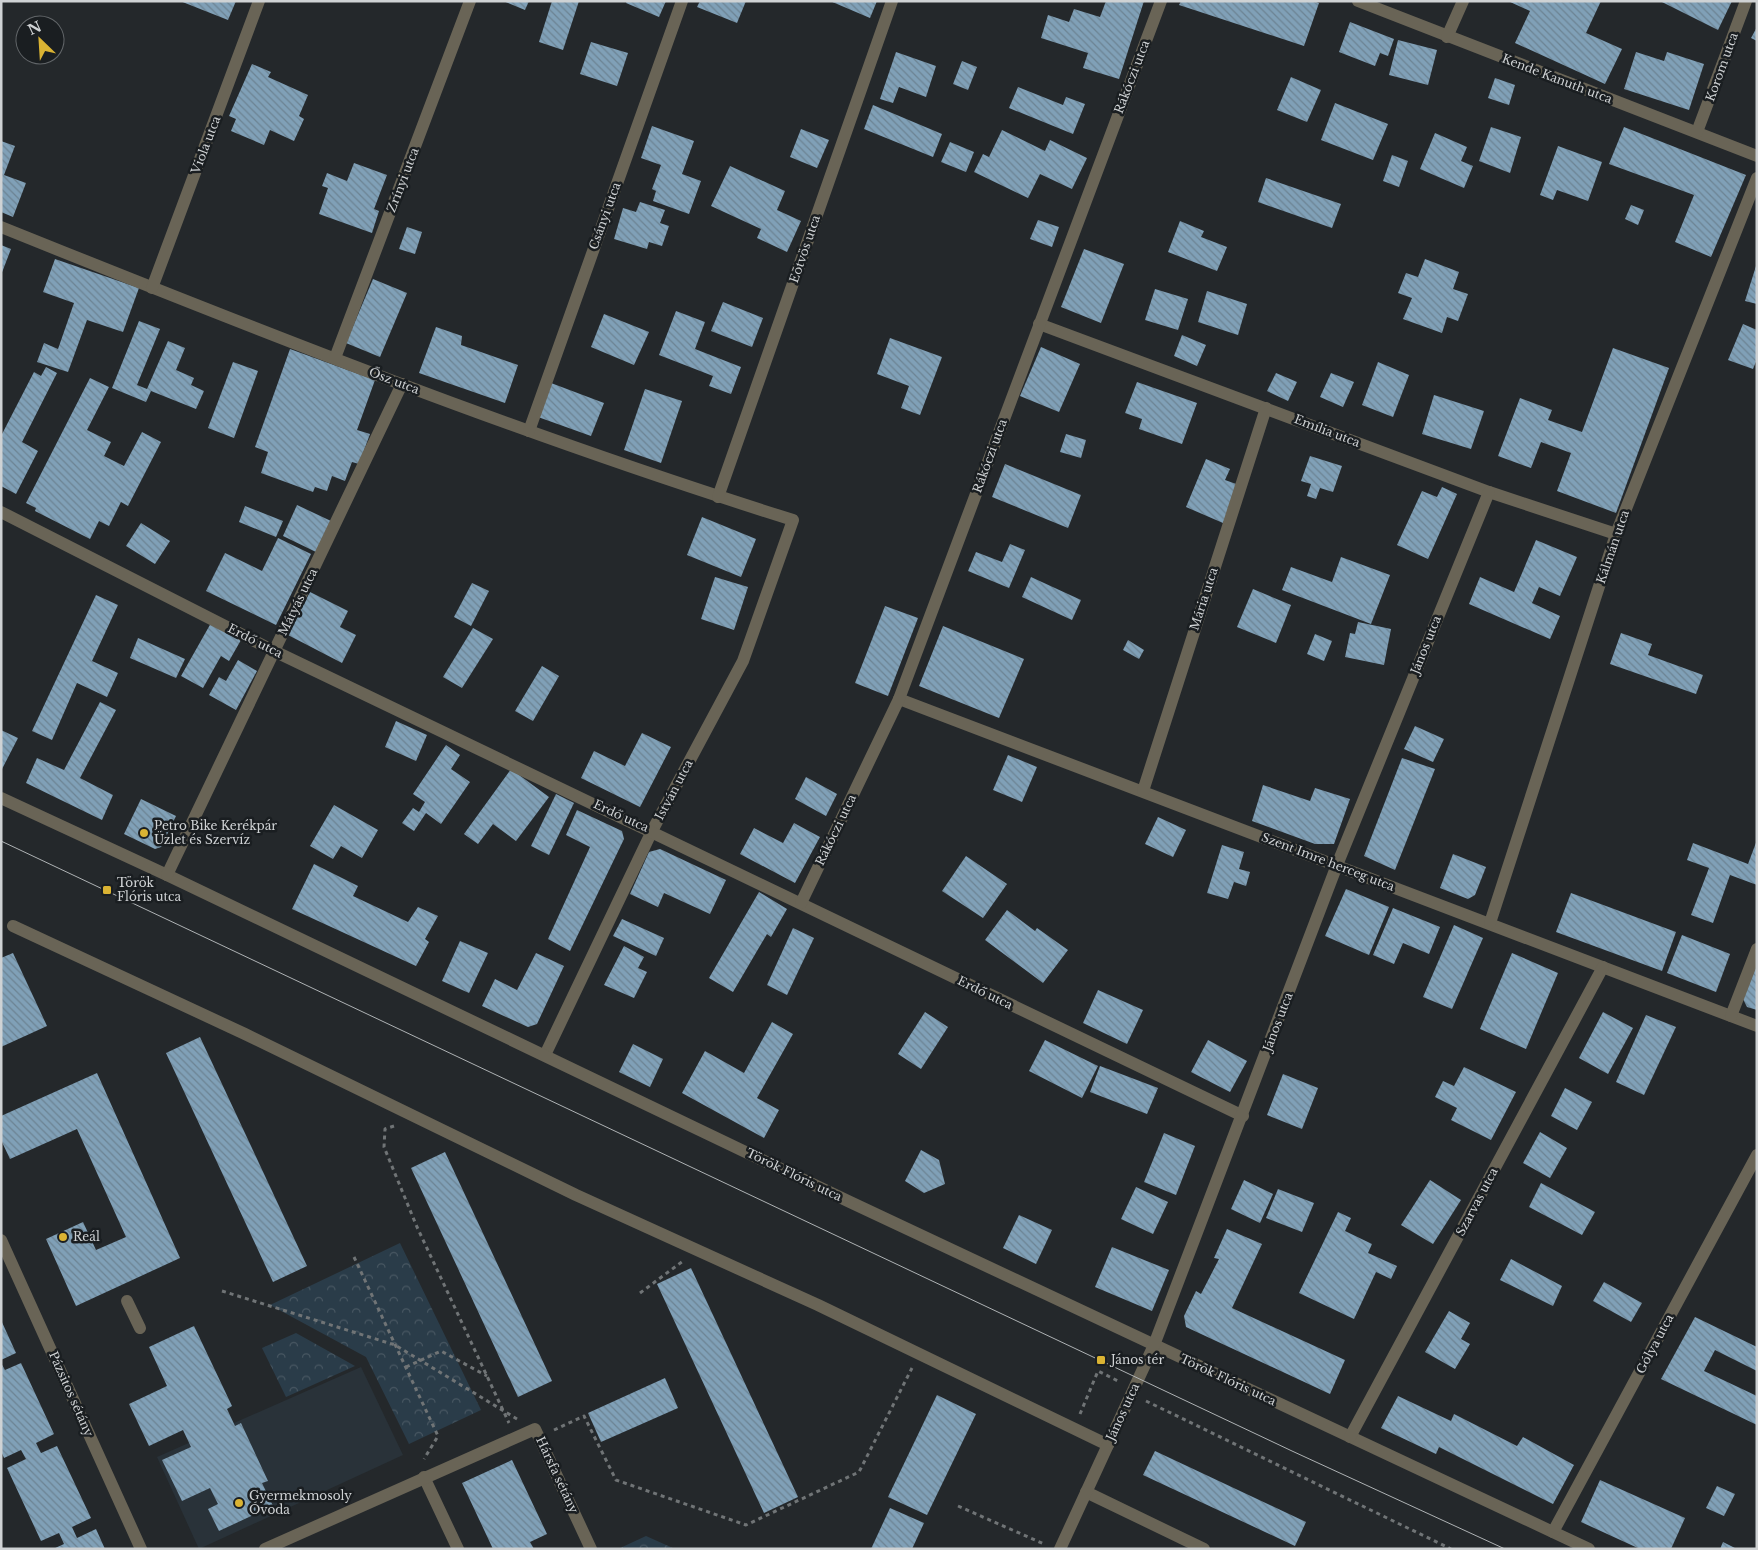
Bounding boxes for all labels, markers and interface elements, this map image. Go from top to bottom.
north arrow [15,15,65,65]
text: N [25,17,44,39]
street label: Korom utca [1702,30,1741,103]
street label: Rákóczi utca [1111,38,1152,116]
street label: Kende Kanuth utca [1500,51,1615,107]
street label: Viola utca [187,113,224,177]
street label: Zrínyi utca [383,145,422,214]
street label: Csányi utca [585,180,624,252]
street label: Eötvös utca [786,213,823,285]
street label: Ősz utca [367,363,422,397]
street label: Emília utca [1292,411,1363,450]
street label: Rákóczi utca [969,417,1010,495]
street label: Kálmán utca [1593,508,1632,586]
street label: Mátyás utca [275,565,320,638]
street label: Mária utca [1186,565,1221,632]
street label: János utca [1406,613,1444,678]
street label: Erdő utca [225,620,285,661]
street label: István utca [651,757,696,822]
street label: Rákóczi utca [812,791,859,868]
street label: Erdő utca [591,796,652,835]
place label: Petro Bike Kerékpár Üzlet és Szervíz [154,818,277,847]
marker: Petro Bike Kerékpár Üzlet és Szervíz [138,827,150,839]
street label: Szent Imre herceg utca [1259,829,1397,894]
place label: Török Flóris utca [117,875,182,904]
marker: Török Flóris utca [101,884,113,896]
street label: Erdő utca [955,973,1015,1012]
street label: János utca [1259,990,1296,1055]
street label: Török Flóris utca [744,1145,845,1204]
street label: Szarvas utca [1452,1165,1501,1238]
place label: Reál [73,1229,100,1244]
marker: Reál [57,1231,69,1243]
street label: Gólya utca [1633,1311,1677,1376]
street label: Pázsitos sétány [46,1349,97,1439]
street label: Török Flóris utca [1178,1351,1279,1409]
place label: János tér [1109,1352,1164,1367]
marker: János tér [1095,1354,1107,1366]
street label: János utca [1102,1380,1143,1445]
street label: Hársfa sétány [533,1434,582,1516]
place label: Gyermekmosoly Óvoda [249,1488,352,1517]
marker: Gyermekmosoly Óvoda [233,1497,245,1509]

